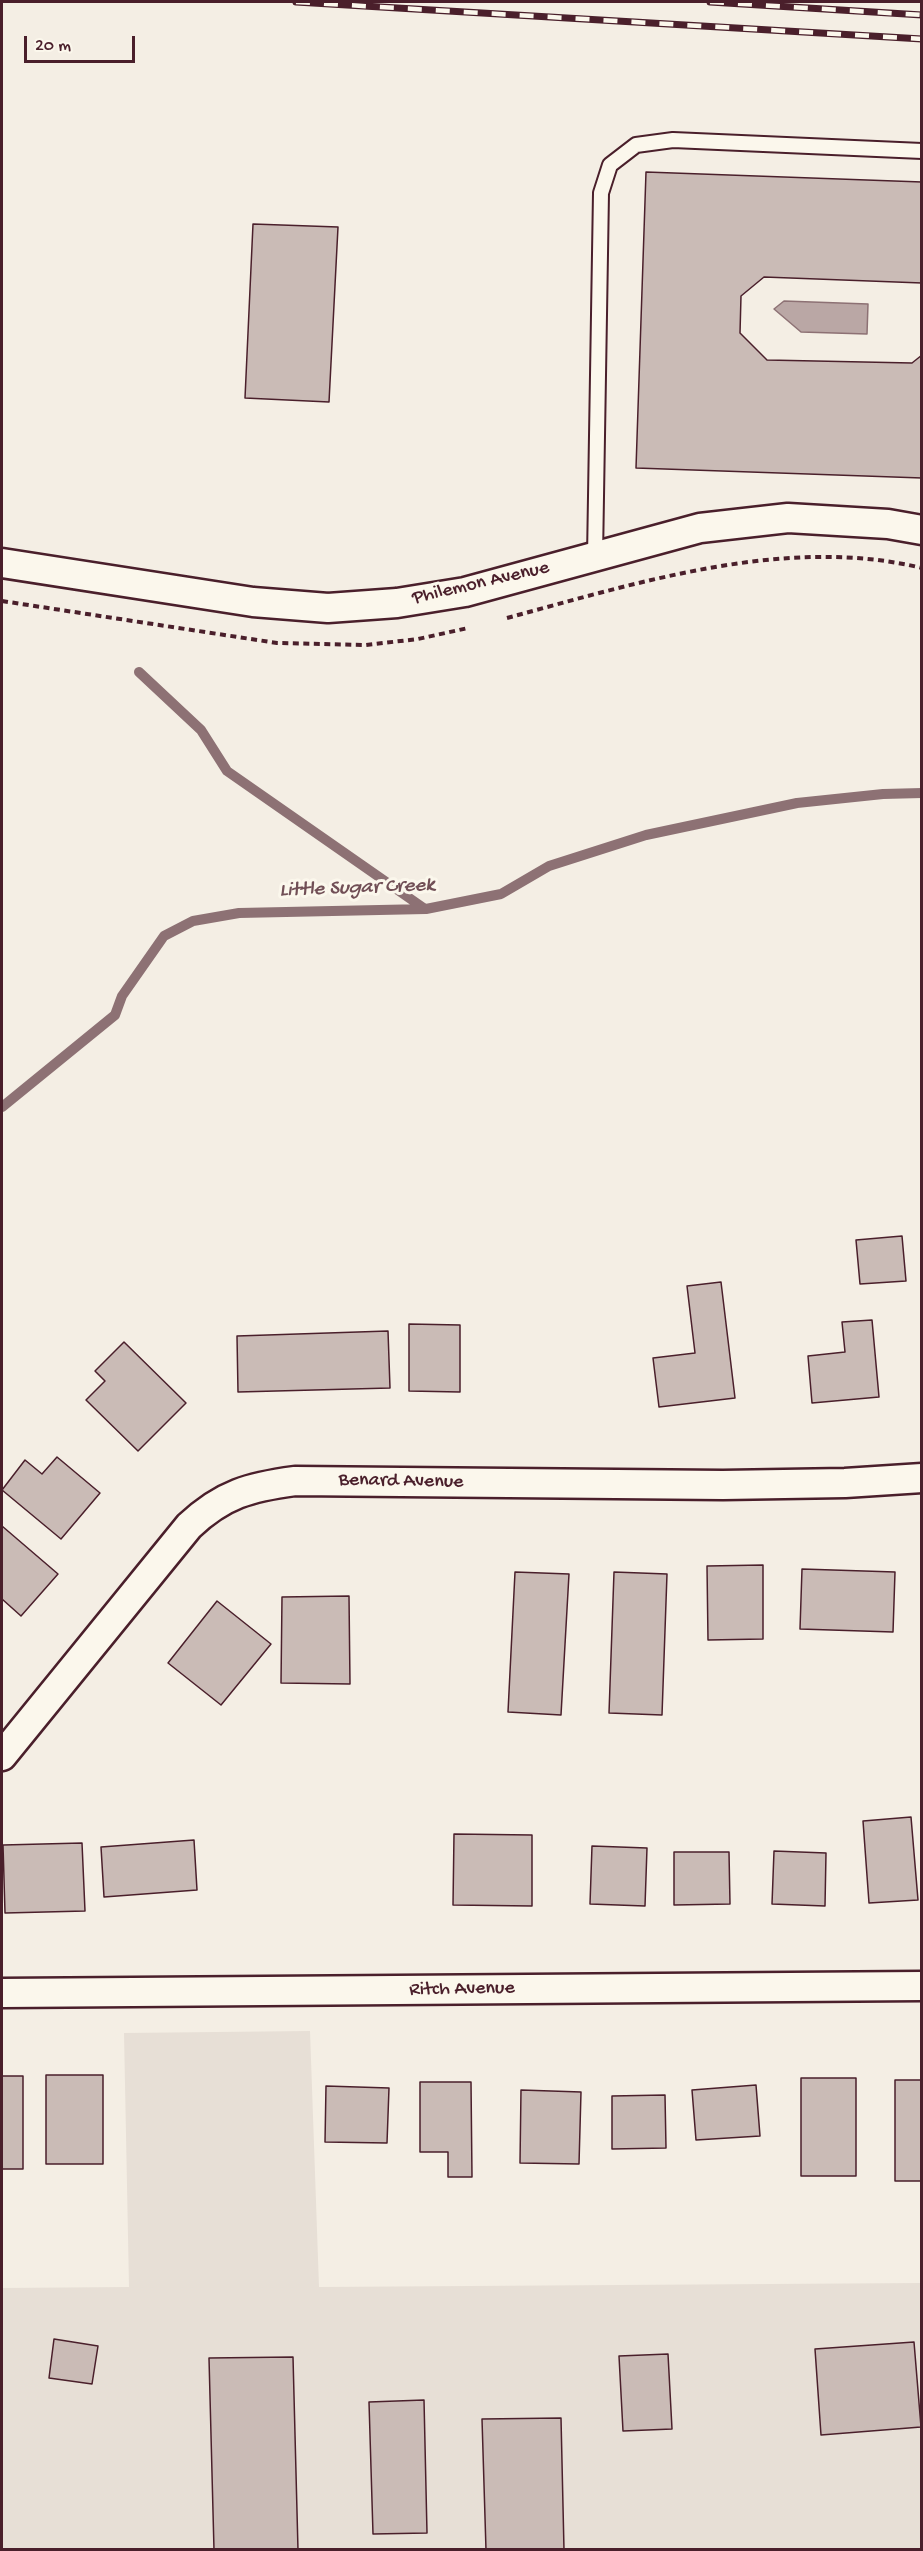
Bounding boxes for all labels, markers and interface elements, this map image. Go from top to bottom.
scale bar [27,24,138,62]
text: 20 m [35,36,71,57]
street label: Philemon Avenue [410,557,552,611]
water label: Little Sugar Creek [279,874,435,904]
street label: Benard Avenue [338,1469,464,1495]
street label: Ritch Avenue [409,1977,515,2003]

